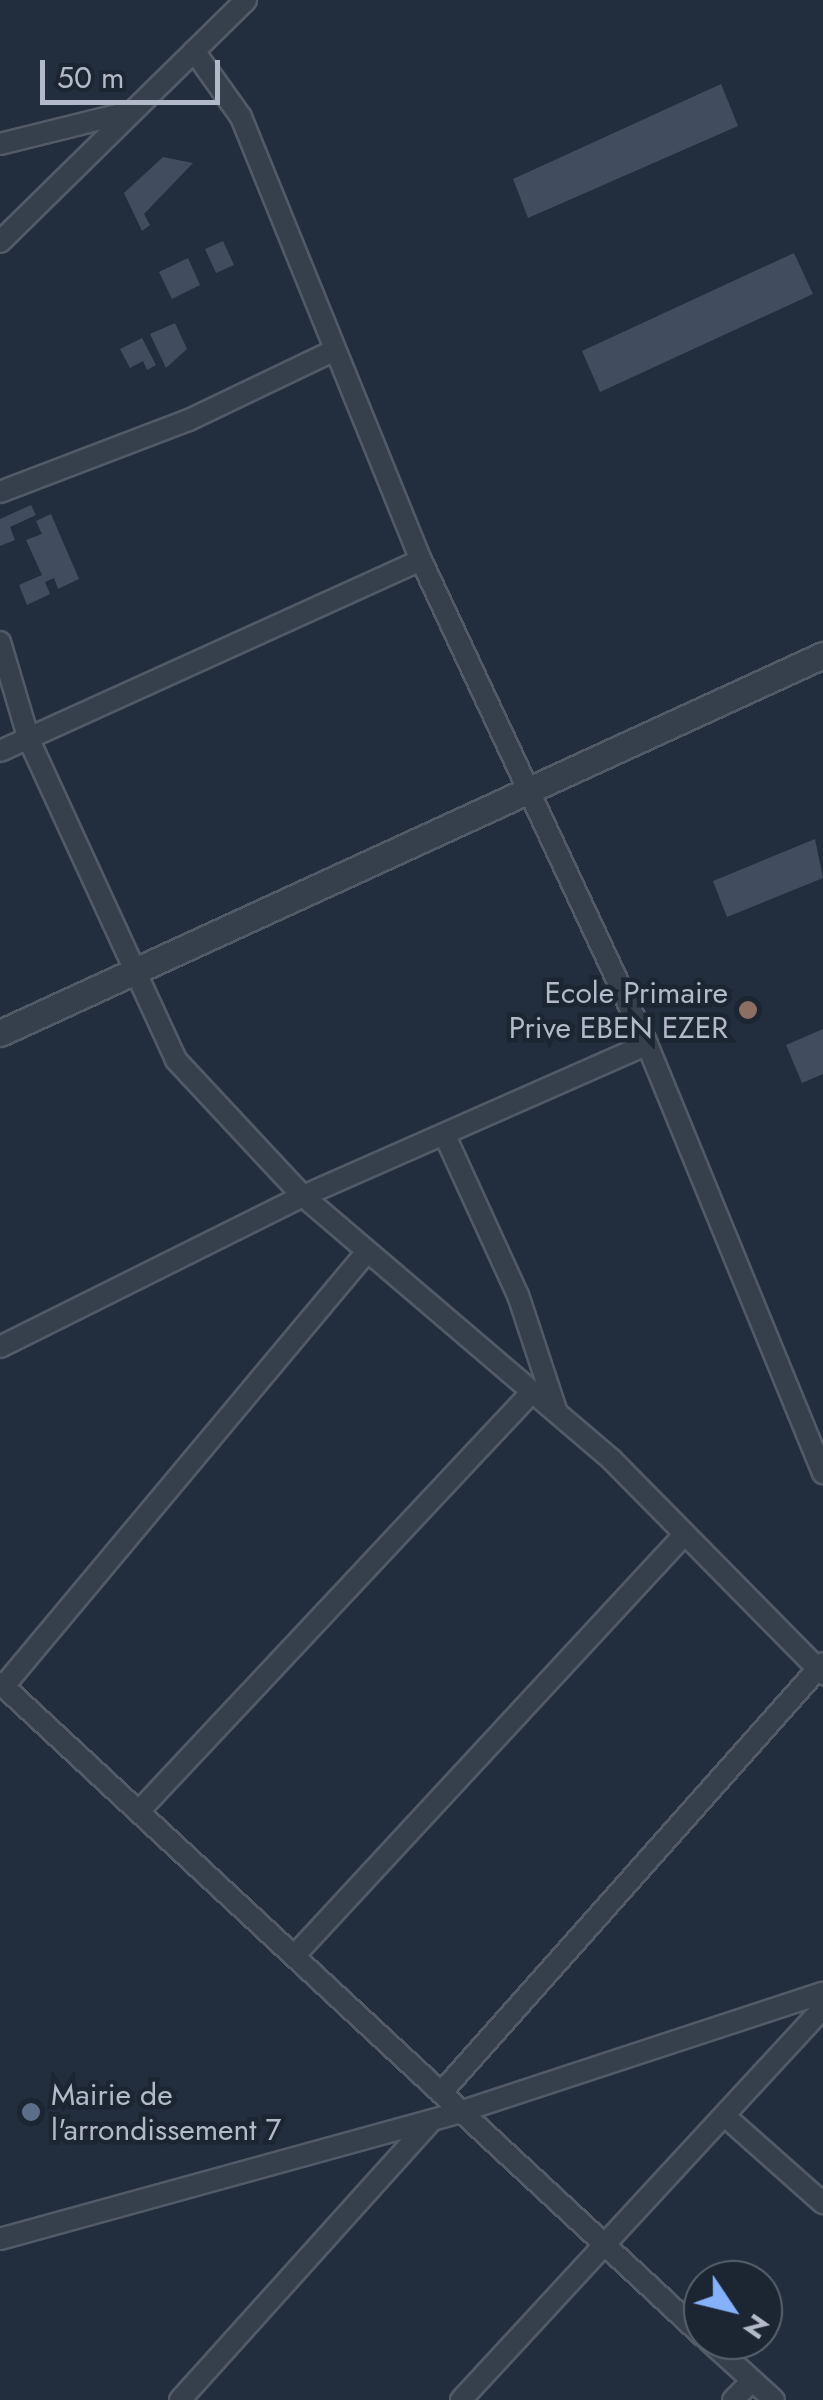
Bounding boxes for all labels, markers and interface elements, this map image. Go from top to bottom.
scale bar [45,40,225,102]
text: 50 m [57,56,124,99]
place label: Ecole Primaire Prive EBEN EZER [509,975,728,1046]
marker: Ecole Primaire Prive EBEN EZER [737,999,759,1021]
place label: Mairie de l'arrondissement 7 [51,2077,281,2148]
marker: Mairie de l'arrondissement 7 [20,2101,42,2123]
north arrow [683,2260,783,2360]
text: N [733,2305,780,2347]

